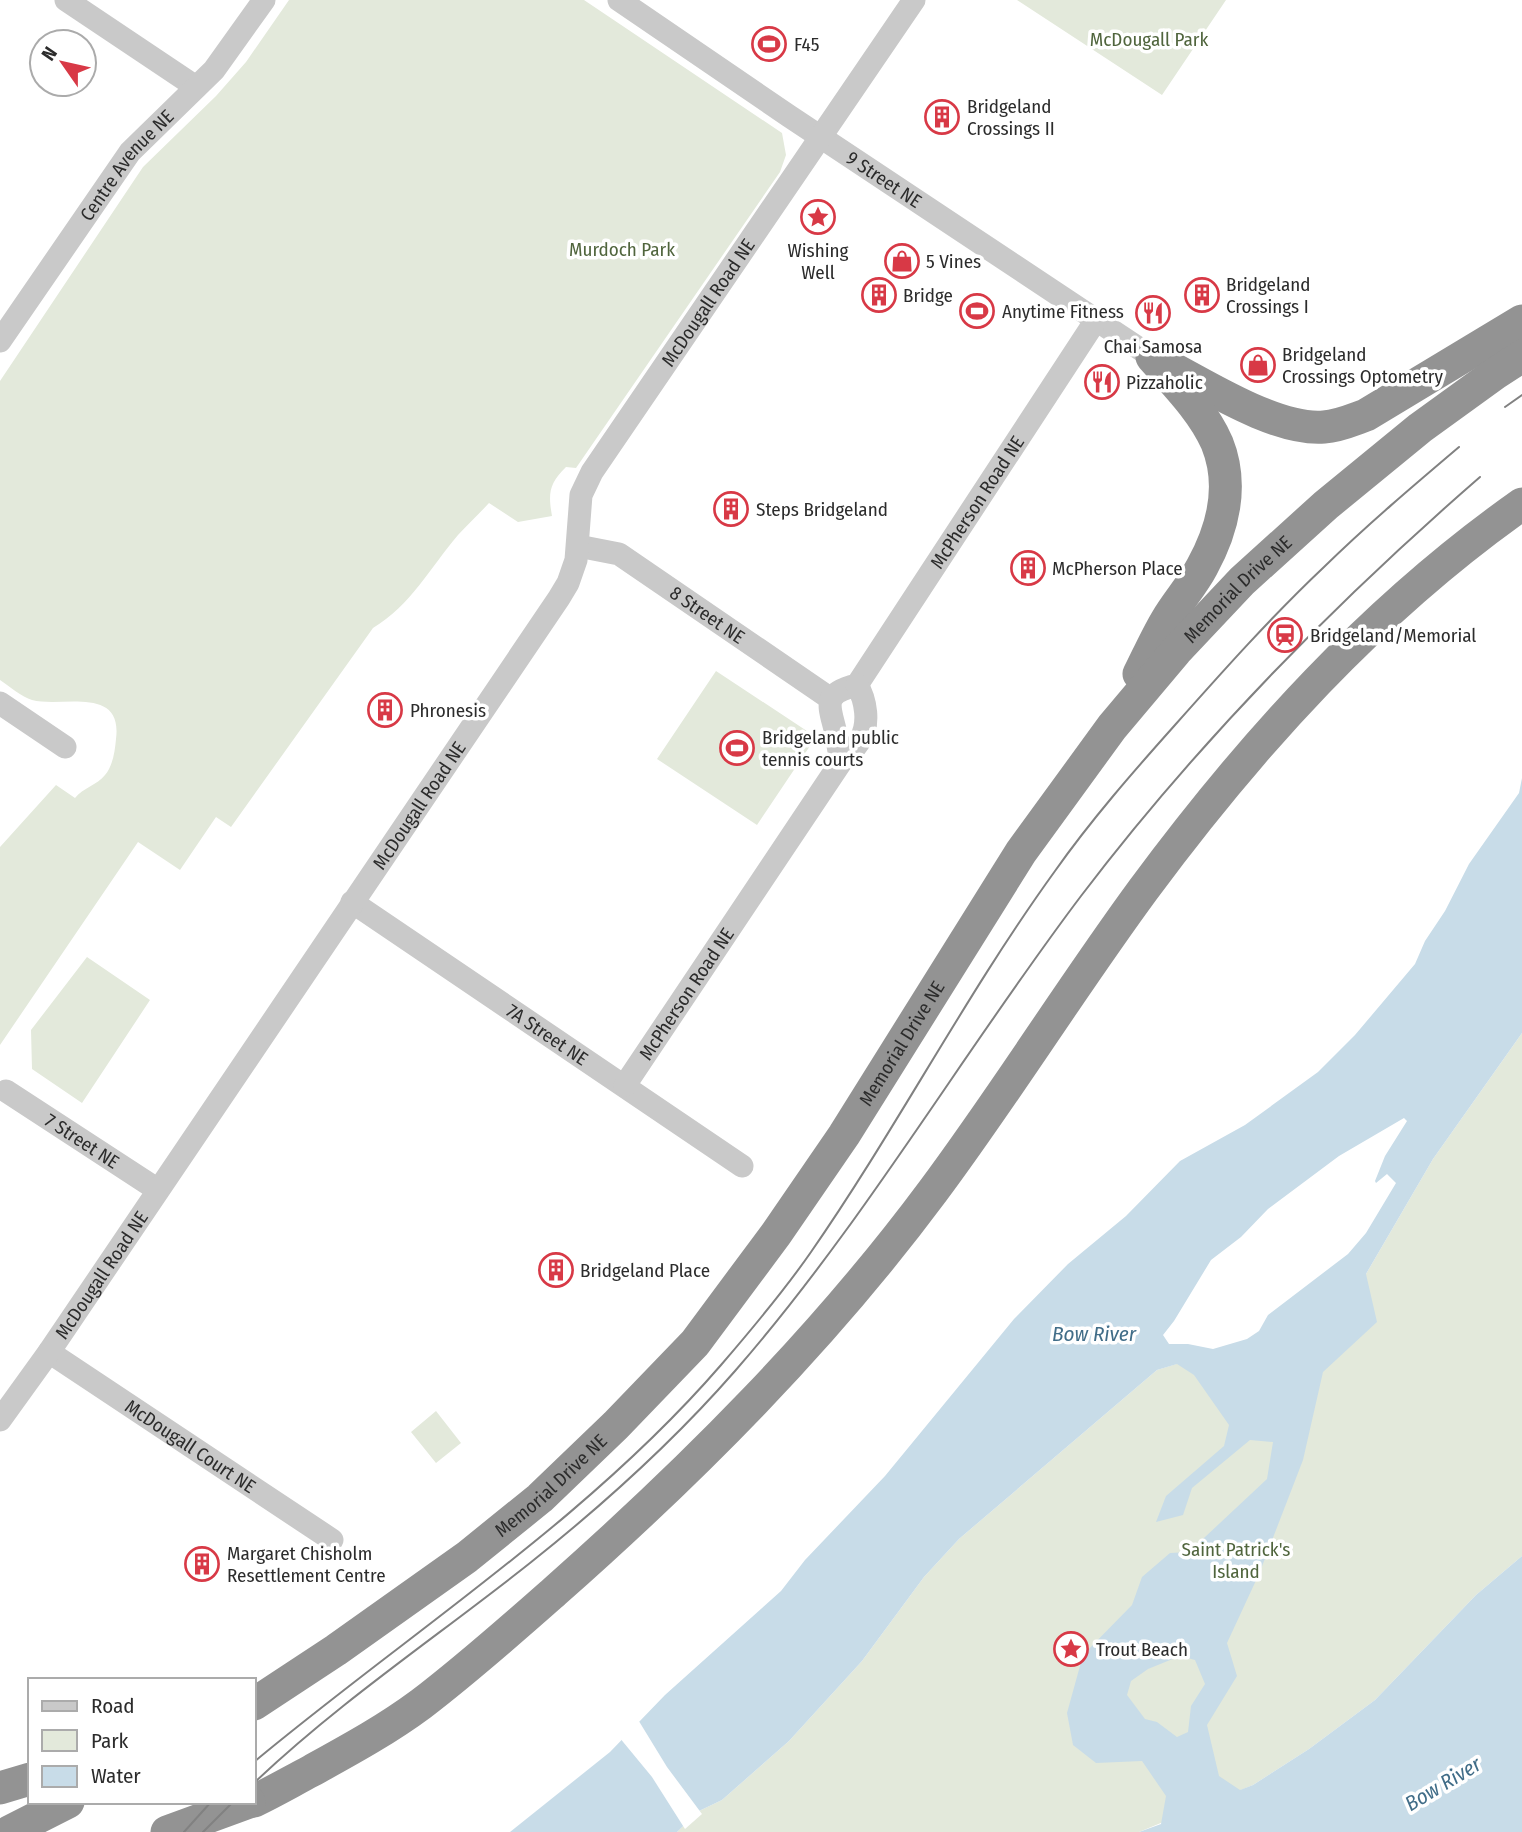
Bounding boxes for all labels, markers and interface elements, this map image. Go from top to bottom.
sports icon: F45 [750,25,788,63]
north arrow [28,28,98,98]
park label: McDougall Park [1090,28,1208,51]
place label: F45 [794,33,819,56]
text: N [37,43,62,65]
place label: Bridgeland Crossings II [967,95,1055,140]
building icon: Bridgeland Crossings II [923,98,961,136]
street label: Centre Avenue NE [75,105,178,225]
street label: 9 Street NE [842,146,926,212]
place icon: Wishing Well [799,198,837,236]
street label: McDougall Road NE [656,234,759,370]
park label: Murdoch Park [569,238,675,261]
place label: Wishing Well [788,239,849,284]
shop icon: 5 Vines [883,242,921,280]
place label: 5 Vines [926,250,981,273]
place label: Bridgeland Crossings I [1226,273,1310,318]
building icon: Bridge [860,276,898,314]
building icon: Bridgeland Crossings I [1183,276,1221,314]
place label: Bridge [903,284,953,307]
sports icon: Anytime Fitness [958,292,996,330]
restaurant icon: Chai Samosa [1134,294,1172,332]
place label: Anytime Fitness [1002,300,1124,323]
place label: Chai Samosa [1104,335,1202,358]
place label: Bridgeland Crossings Optometry [1282,343,1443,388]
shop icon: Bridgeland Crossings Optometry [1239,346,1277,384]
restaurant icon: Pizzaholic [1083,363,1121,401]
place label: Pizzaholic [1126,371,1203,394]
street label: McPherson Road NE [925,431,1029,573]
building icon: Steps Bridgeland [712,490,750,528]
place label: Steps Bridgeland [756,498,888,521]
street label: Memorial Drive NE [1179,530,1296,647]
building icon: McPherson Place [1009,549,1047,587]
place label: McPherson Place [1052,557,1183,580]
street label: 8 Street NE [666,581,749,648]
station icon: Bridgeland/Memorial [1266,616,1304,654]
place label: Bridgeland/Memorial [1310,624,1476,647]
building icon: Phronesis [366,691,404,729]
place label: Phronesis [410,699,486,722]
place label: Bridgeland public tennis courts [762,726,899,771]
sports icon: Bridgeland public tennis courts [718,729,756,767]
street label: McDougall Road NE [368,737,470,873]
street label: McPherson Road NE [634,923,739,1064]
street label: Memorial Drive NE [854,977,949,1110]
street label: 7A Street NE [502,999,593,1070]
street label: 7 Street NE [41,1108,124,1173]
street label: McDougall Road NE [50,1207,153,1343]
building icon: Bridgeland Place [537,1251,575,1289]
place label: Bridgeland Place [580,1259,710,1282]
water label: Bow River [1052,1321,1137,1347]
street label: McDougall Court NE [121,1394,260,1498]
street label: Memorial Drive NE [490,1429,611,1542]
park label: Saint Patrick's Island [1182,1538,1290,1583]
place label: Margaret Chisholm Resettlement Centre [227,1542,386,1587]
building icon: Margaret Chisholm Resettlement Centre [183,1545,221,1583]
place icon: Trout Beach [1052,1630,1090,1668]
place label: Trout Beach [1096,1638,1188,1661]
legend [28,1678,256,1804]
text: Road [91,1693,135,1719]
text: Park [91,1728,129,1754]
water label: Bow River [1400,1751,1486,1817]
text: Water [91,1763,141,1789]

